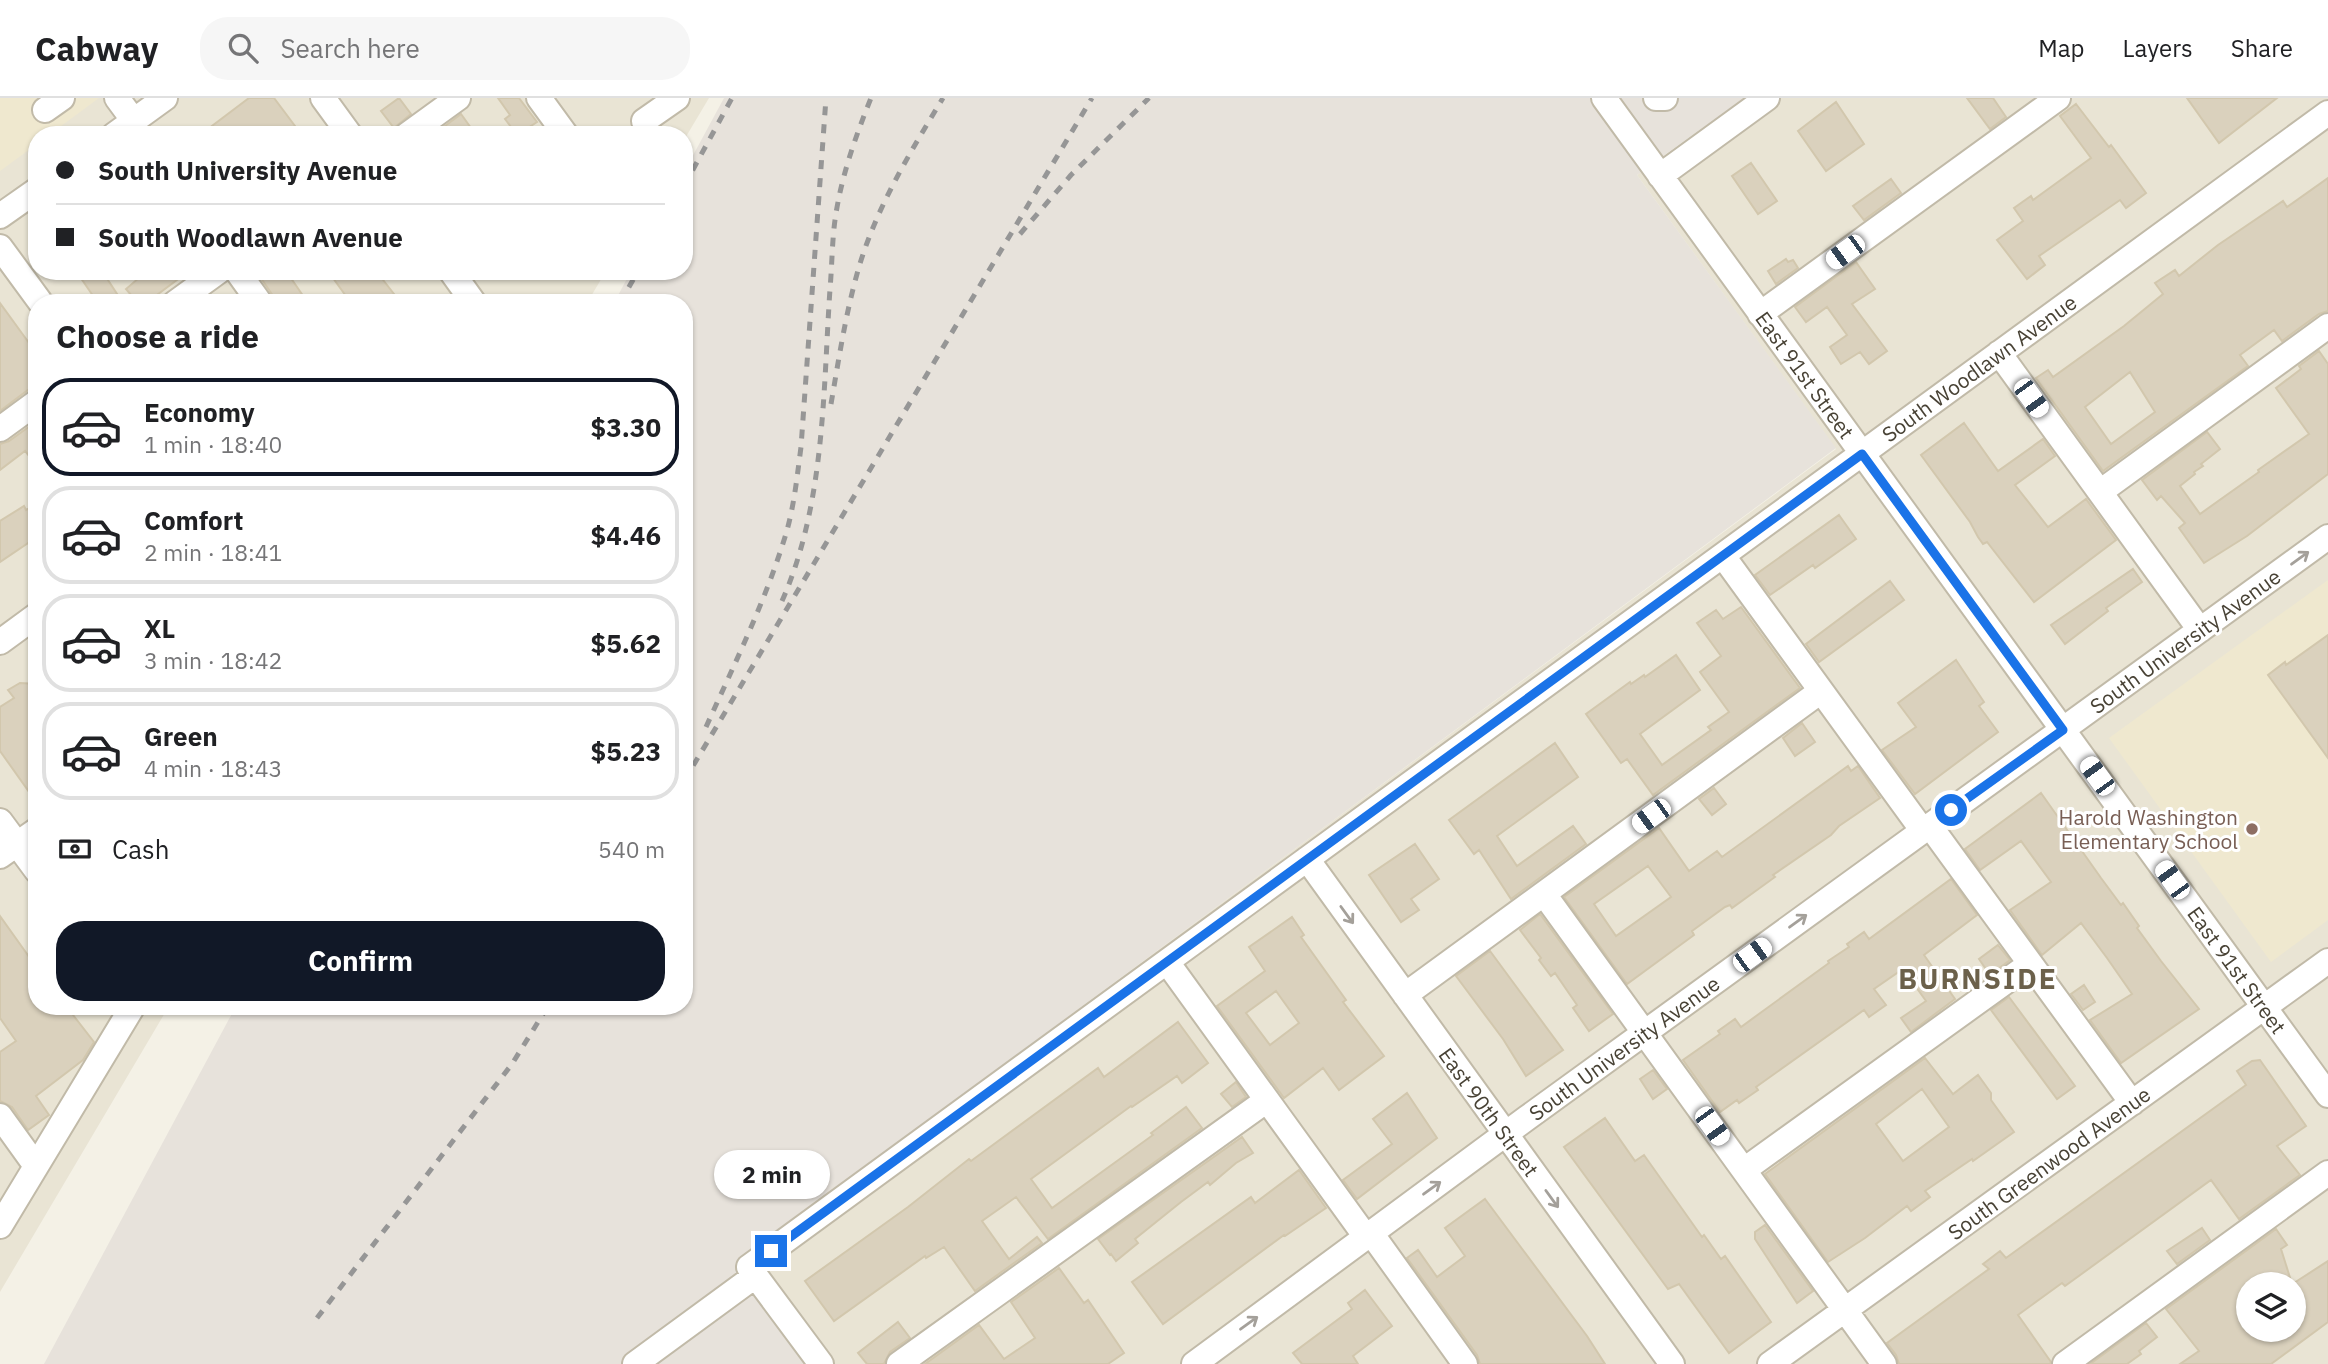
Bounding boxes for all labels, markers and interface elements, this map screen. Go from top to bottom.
search box [200,17,690,80]
text: Cabway [35,27,158,70]
icon: search [224,29,262,67]
text: Search here [280,31,420,65]
text: Map [2038,32,2085,64]
text: Layers [2123,32,2193,64]
text: Share [2231,32,2293,64]
text: South University Avenue [98,153,397,187]
text: South Woodlawn Avenue [98,220,403,254]
car [1822,231,1869,273]
street label: South Woodlawn Avenue [1876,288,2082,448]
street label: East 91st Street [1749,306,1861,444]
text: Choose a ride [56,315,259,357]
car [2011,375,2052,421]
text: Economy [144,395,255,429]
icon: car [60,396,123,459]
text: $3.30 [591,410,661,444]
text: 1 min · 18:40 [144,429,282,459]
text: Comfort [144,503,243,537]
icon: car [60,504,123,567]
text: $4.46 [591,518,661,552]
text: 2 min · 18:41 [144,537,282,567]
one-way arrow [2290,550,2309,565]
street label: South University Avenue [2084,562,2286,720]
text: XL [144,611,175,645]
icon: car [60,612,123,675]
text: $5.62 [591,626,661,660]
text: 3 min · 18:42 [144,645,282,675]
text: Green [144,719,218,753]
icon: car [60,720,123,783]
text: $5.23 [591,734,661,768]
text: 4 min · 18:43 [144,753,282,783]
car [2077,753,2118,799]
route start [1935,794,1967,826]
car [1628,795,1675,837]
place label: Harold Washington Elementary School [2059,803,2238,855]
marker: Harold Washington Elementary School [2244,821,2260,837]
icon: cash [56,830,94,868]
text: Cash [112,832,169,866]
text: 540 m [598,834,665,864]
car [2152,857,2193,903]
street label: East 91st Street [2181,901,2293,1039]
one-way arrow [1340,905,1354,924]
one-way arrow [1788,914,1807,928]
button: Confirm [56,921,665,1001]
car [1729,934,1776,976]
district label: BURNSIDE [1898,960,2058,997]
street label: South University Avenue [1523,969,1725,1127]
street label: East 90th Street [1433,1042,1545,1182]
street label: South Greenwood Avenue [1942,1080,2156,1246]
car [1692,1103,1733,1149]
callout: 2 min [713,1150,829,1198]
text: 2 min [742,1159,802,1189]
one-way arrow [1422,1181,1441,1196]
one-way arrow [1545,1189,1559,1208]
route end [755,1235,787,1267]
map controls [2236,1272,2306,1342]
button: layers [2236,1272,2306,1342]
one-way arrow [1239,1316,1257,1331]

